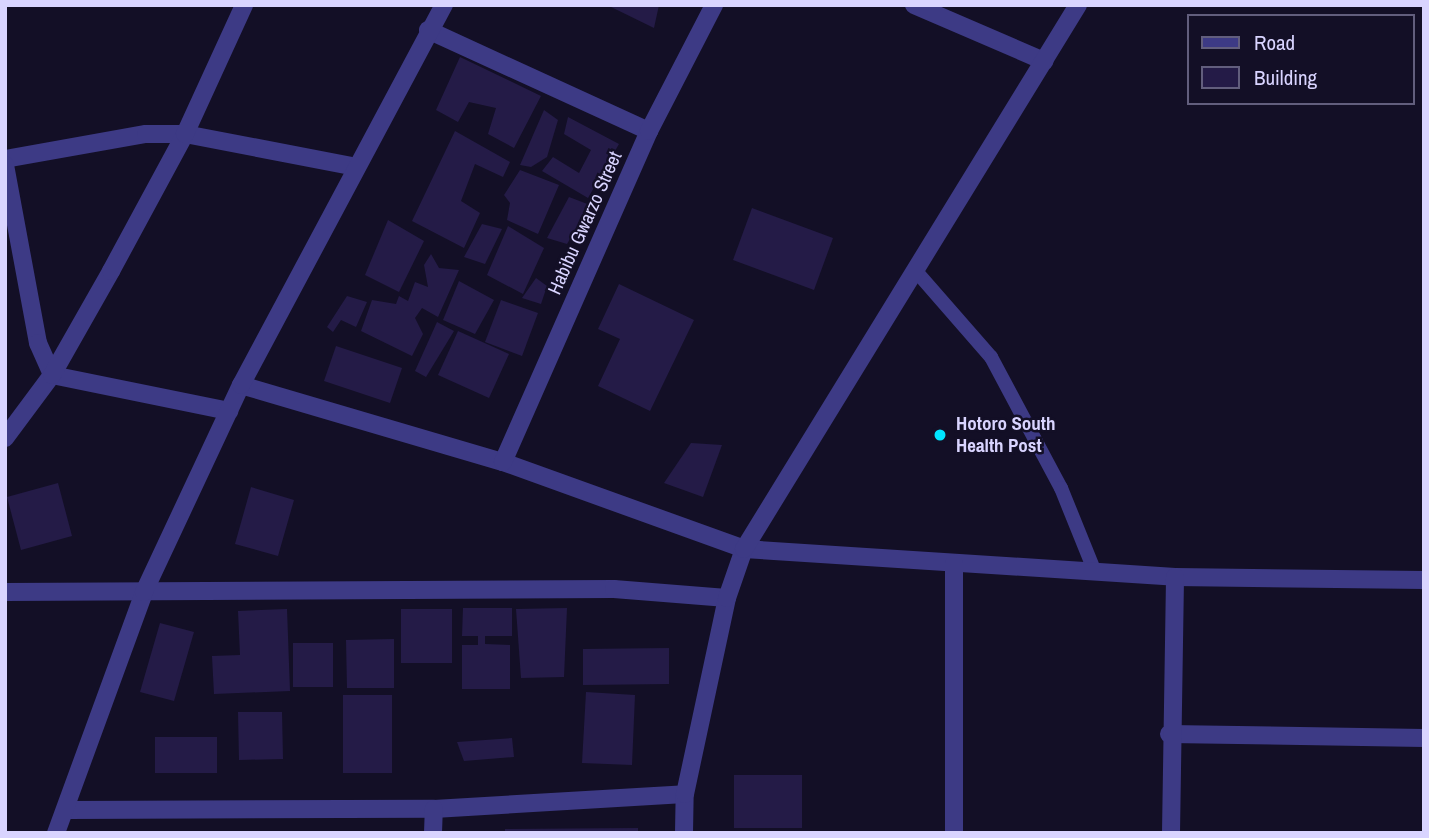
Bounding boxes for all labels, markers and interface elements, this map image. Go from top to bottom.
legend [1188,14,1415,105]
text: Road [1254,28,1295,57]
text: Building [1254,63,1317,92]
street label: Habibu Gwarzo Street [543,148,627,298]
place label: Hotoro South Health Post [956,413,1056,457]
marker: Hotoro South Health Post [930,425,950,445]

